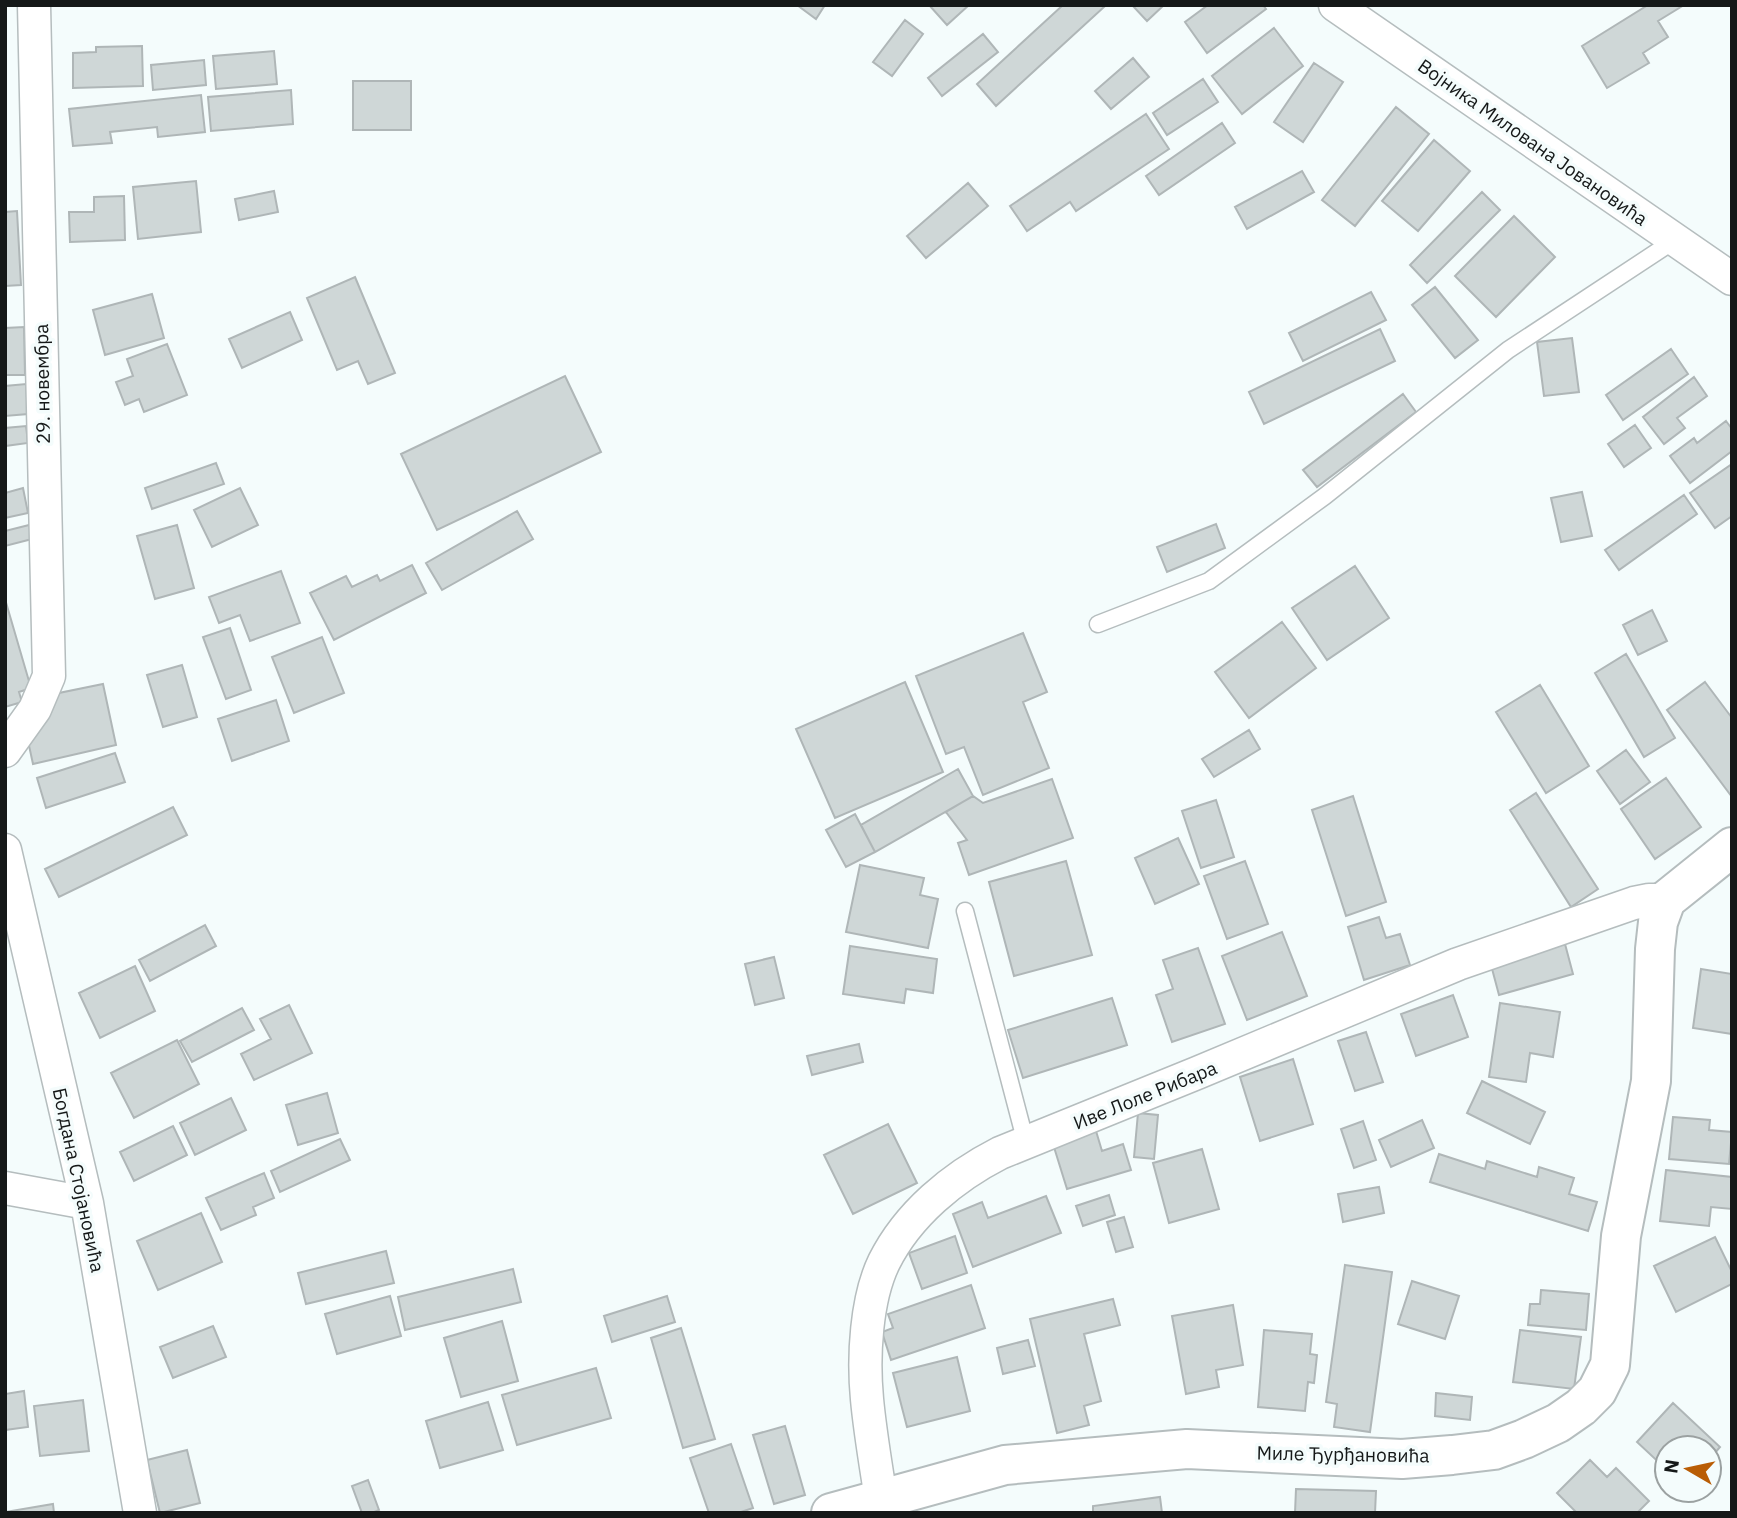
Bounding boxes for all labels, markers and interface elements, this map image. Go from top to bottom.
street label: Војника Милована Јовановића [1413,53,1653,231]
street label: 29. новембра [29,324,55,444]
street label: Иве Лоле Рибара [1070,1055,1220,1135]
street label: Богдана Стојановића [48,1085,110,1275]
north arrow [1653,1434,1723,1504]
street label: Миле Ђурђановића [1256,1440,1430,1468]
text: N [1658,1458,1684,1475]

